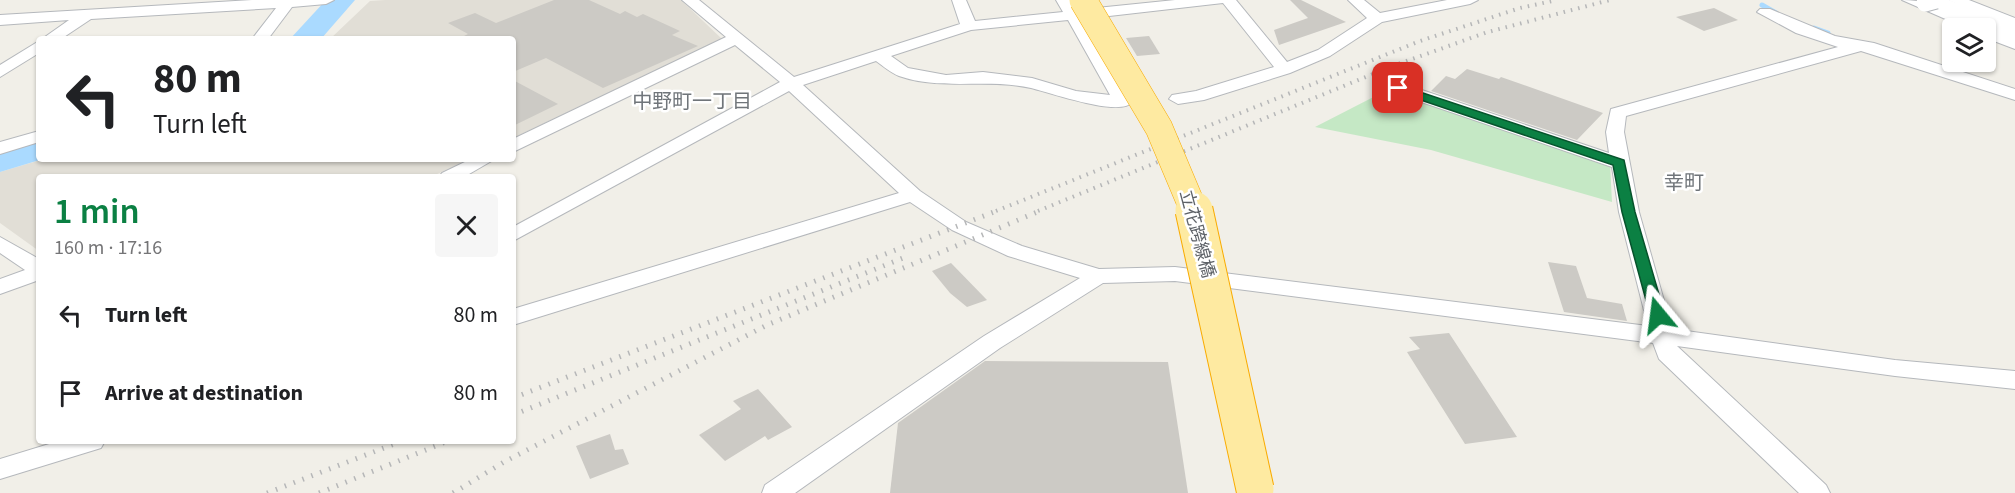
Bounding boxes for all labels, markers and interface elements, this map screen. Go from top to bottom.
map controls [1942,18,1996,72]
button: layers [1942,18,1996,72]
text: 80 m [153,49,242,109]
icon: left [54,60,132,138]
pin [1372,62,1423,113]
icon: arrive [1381,71,1414,104]
district label: 中野町一丁目 [632,88,752,116]
text: Turn left [153,105,247,144]
district label: 幸町 [1664,169,1704,197]
text: 1 min [54,186,140,237]
street label: 立花跨線橋 [1173,187,1221,281]
button: close [435,194,498,257]
text: 160 m · 17:16 [54,234,162,262]
position arrow [1626,283,1690,347]
icon: left [54,299,87,332]
text: Turn left [105,299,187,331]
text: 80 m [453,299,498,331]
icon: arrive [54,377,87,410]
text: Arrive at destination [105,377,303,409]
text: 80 m [453,377,498,409]

